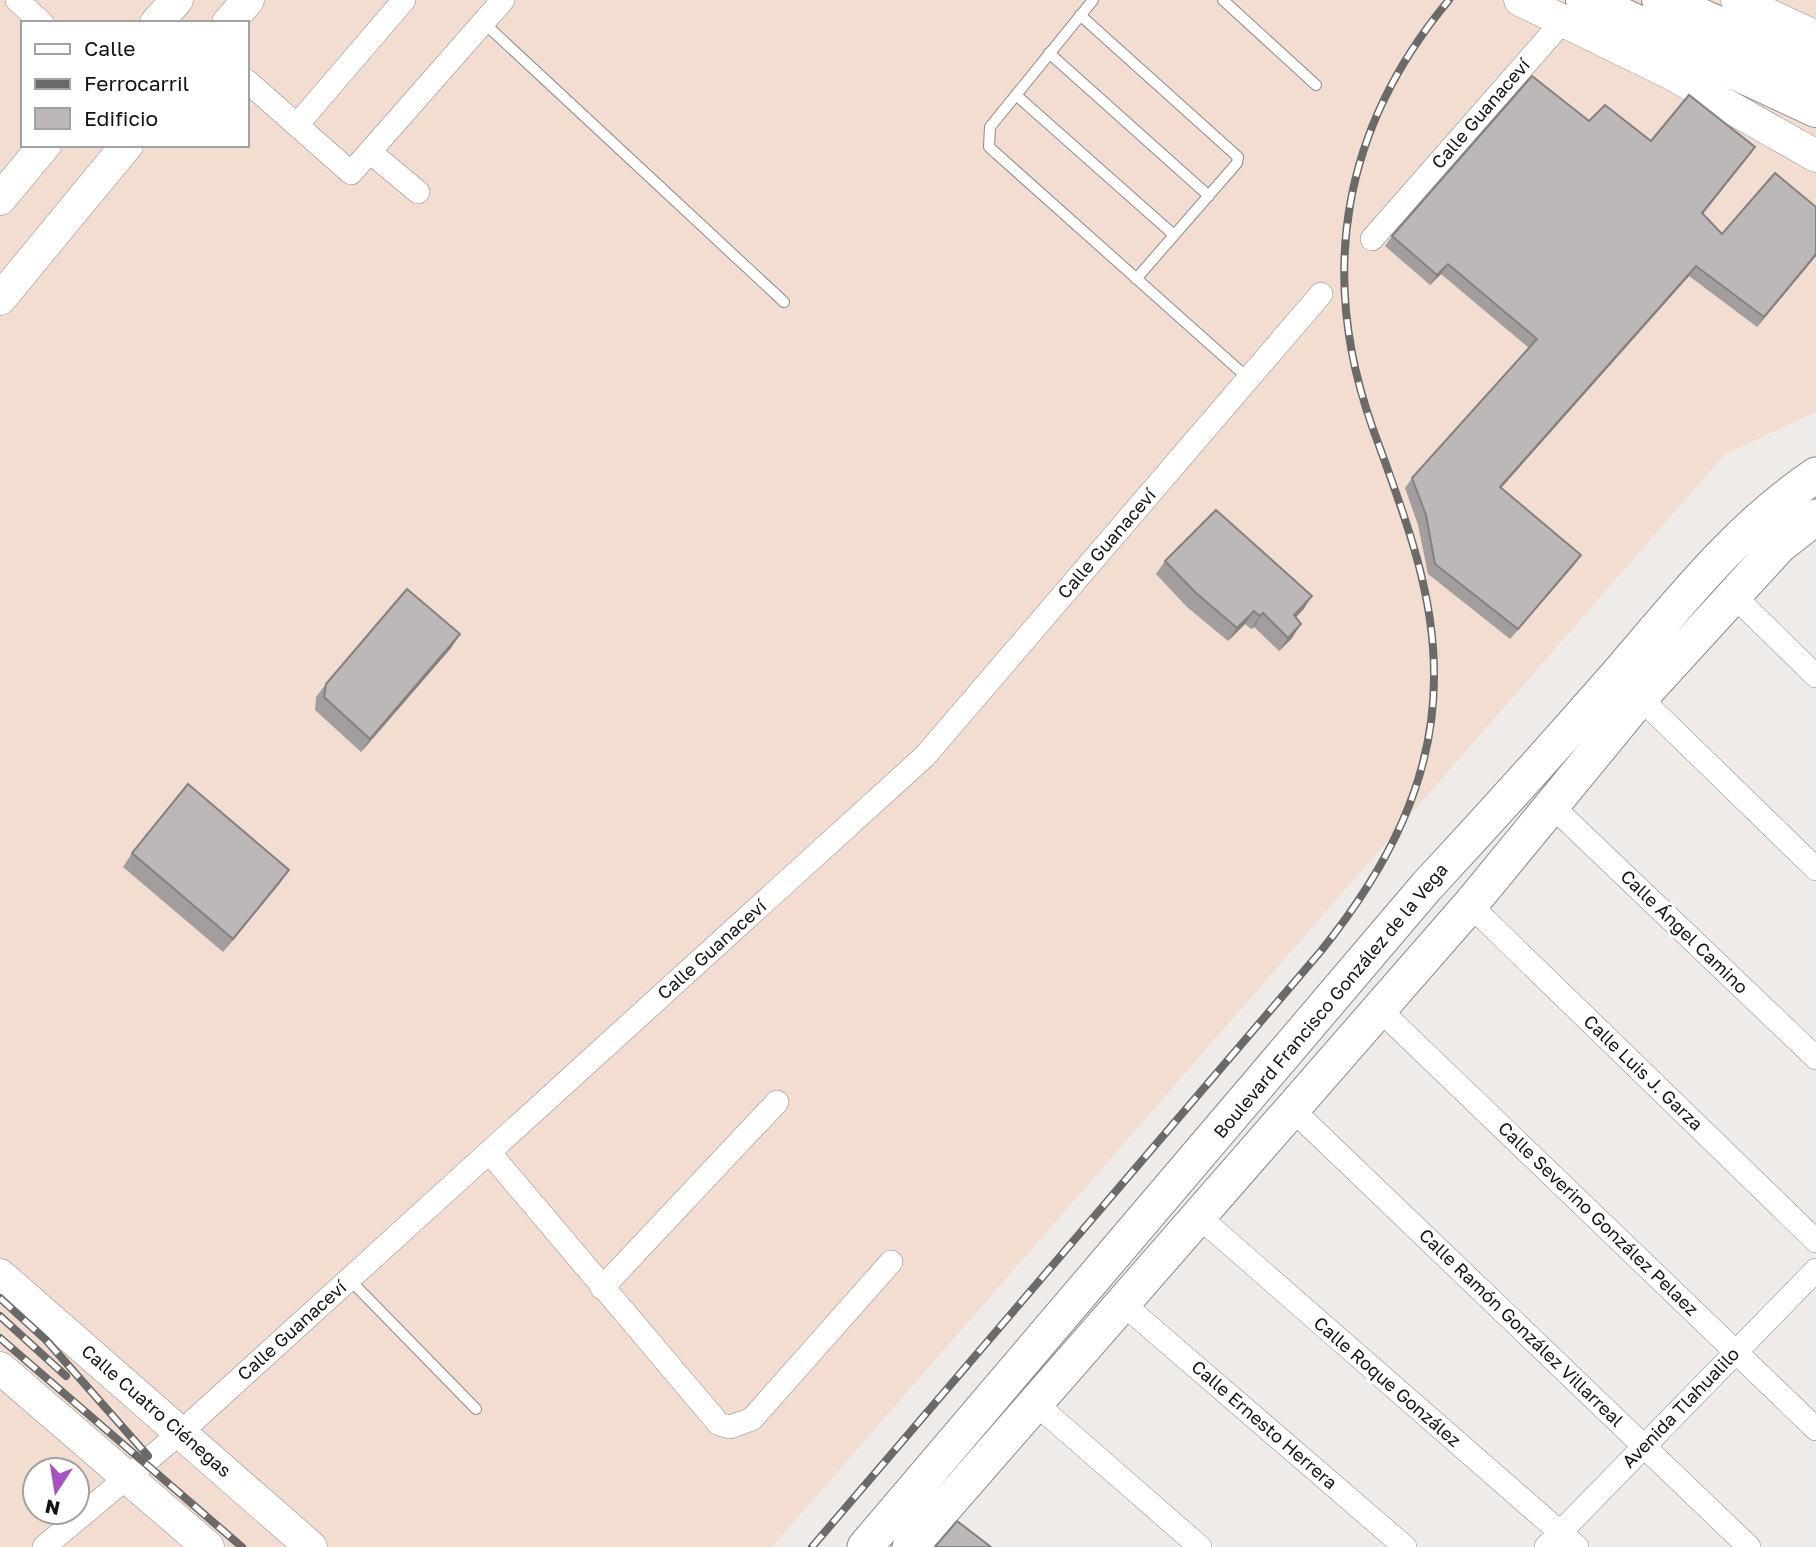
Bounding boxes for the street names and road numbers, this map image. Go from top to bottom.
street label: Calle Guanaceví [1427,53,1535,173]
street label: Calle Guanaceví [1053,483,1161,603]
street label: Boulevard Francisco González de la Vega [1209,858,1452,1142]
street label: Calle Ángel Camino [1616,865,1753,998]
street label: Calle Guanaceví [653,894,771,1004]
street label: Calle Luis J. Garza [1580,1010,1708,1135]
street label: Calle Severino González Pelaez [1494,1117,1703,1320]
street label: Calle Ramón González Villarreal [1415,1224,1629,1431]
street label: Calle Guanaceví [233,1275,351,1385]
street label: Calle Roque González [1310,1311,1466,1451]
street label: Calle Cuatro Ciénegas [77,1339,236,1481]
street label: Avenida Tlahualilo [1617,1342,1743,1472]
street label: Calle Ernesto Herrera [1187,1355,1342,1493]

